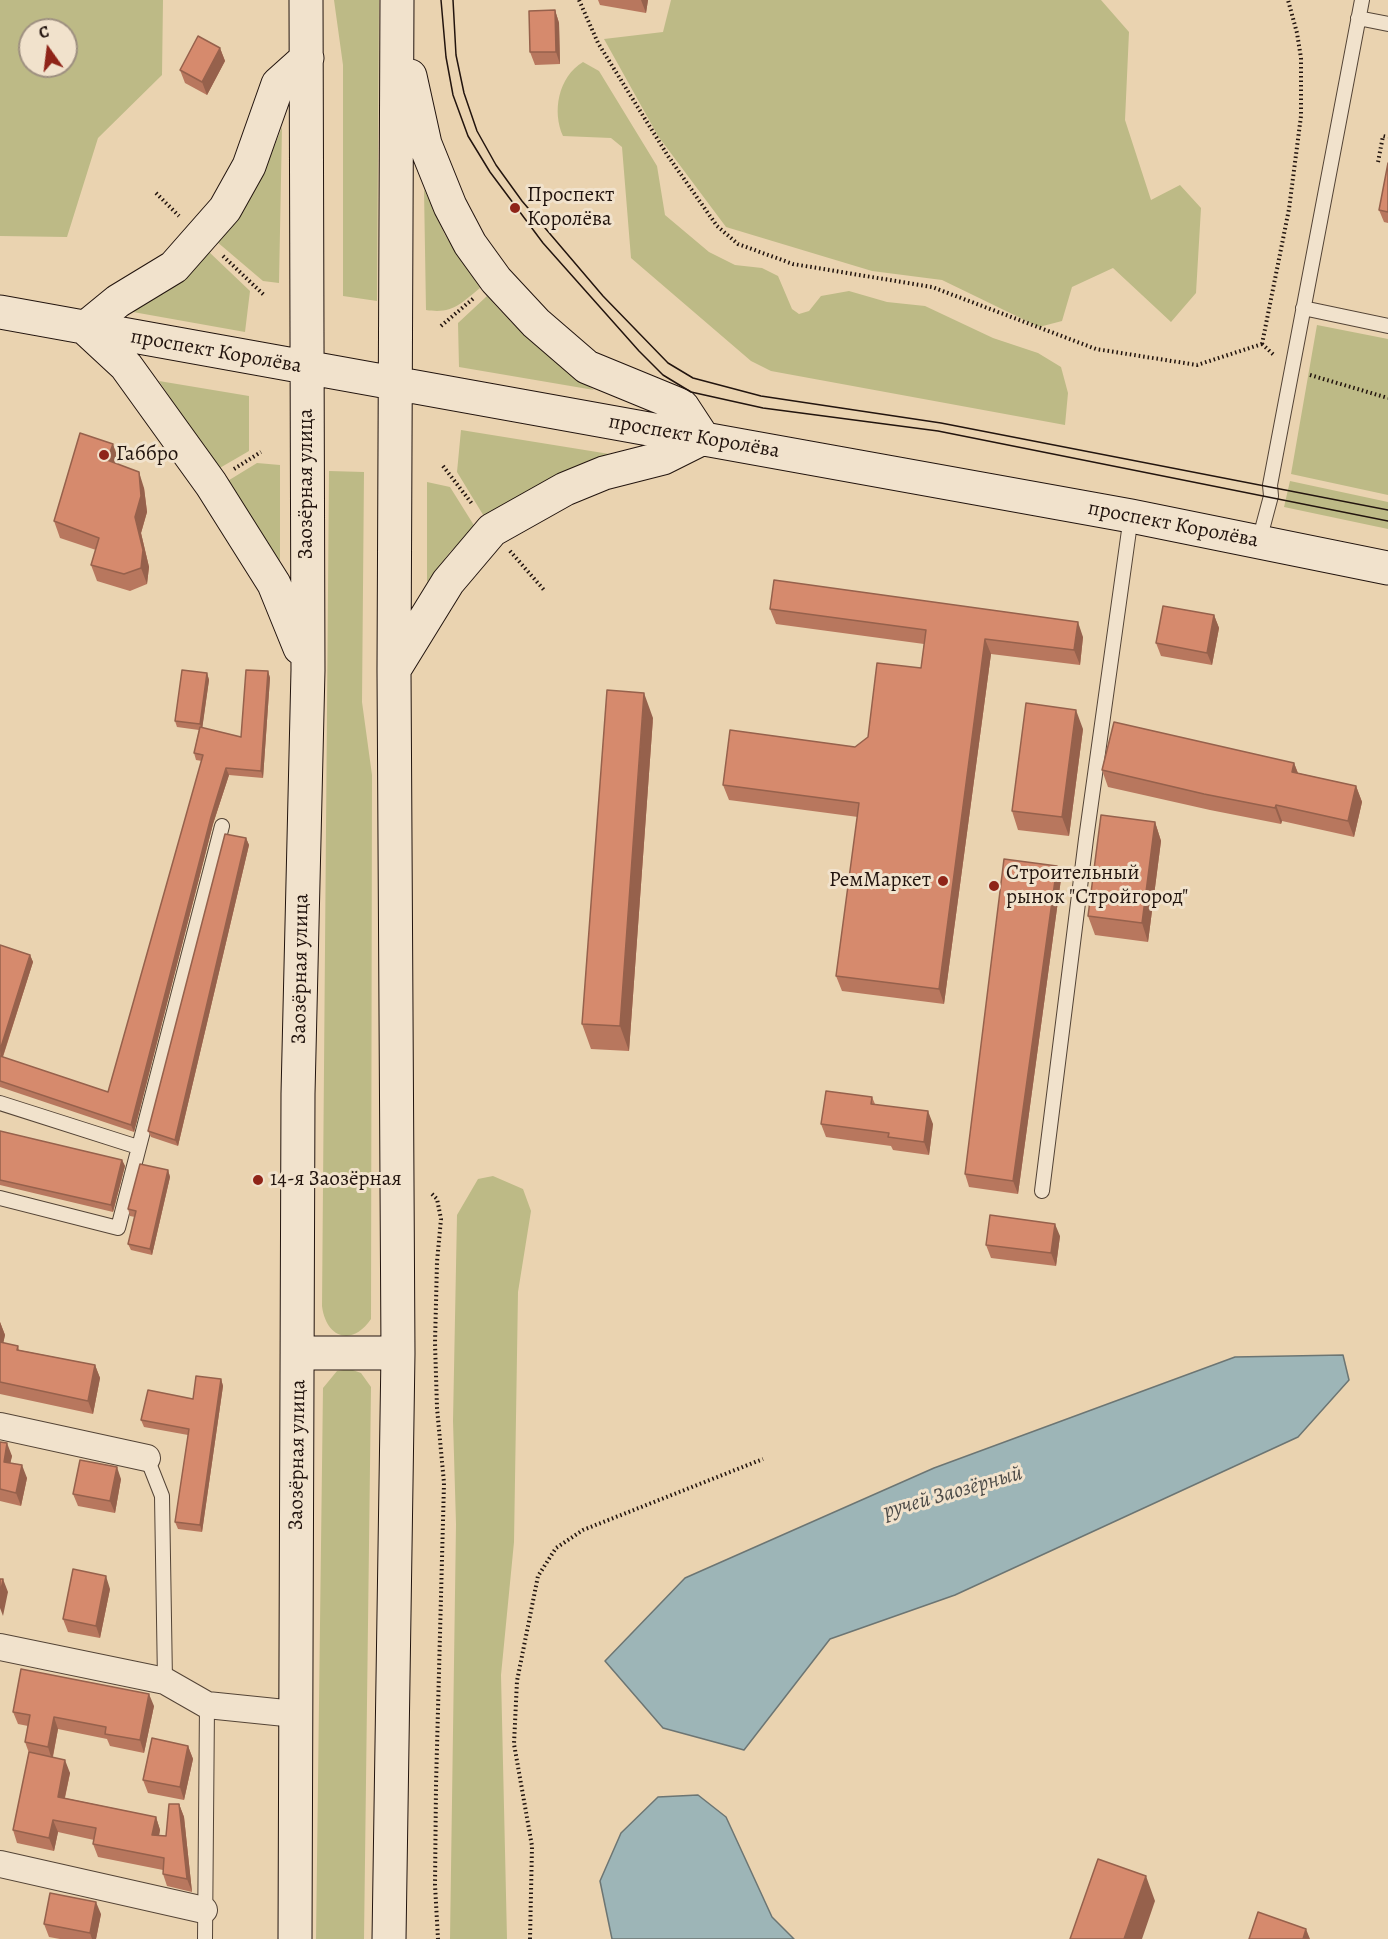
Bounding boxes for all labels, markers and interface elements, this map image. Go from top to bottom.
north arrow [18,18,78,78]
text: С [37,21,52,44]
place label: Проспект Королёва [527,183,614,233]
marker: Проспект Королёва [508,201,522,215]
street label: проспект Королёва [128,325,304,379]
street label: Заозёрная улица [294,409,320,559]
street label: проспект Королёва [606,410,782,464]
place label: Габбро [116,442,178,468]
marker: Габбро [97,448,111,462]
street label: проспект Королёва [1086,496,1260,554]
place label: Строительный рынок "Стройгород" [1006,861,1188,911]
place label: РемМаркет [829,868,931,894]
marker: РемМаркет [936,874,950,888]
marker: Строительный рынок "Стройгород" [987,879,1001,893]
street label: Заозёрная улица [287,893,315,1045]
place label: 14-я Заозёрная [270,1167,402,1193]
marker: 14-я Заозёрная [251,1173,265,1187]
street label: Заозёрная улица [284,1379,312,1531]
water label: ручей Заозёрный [880,1460,1026,1526]

